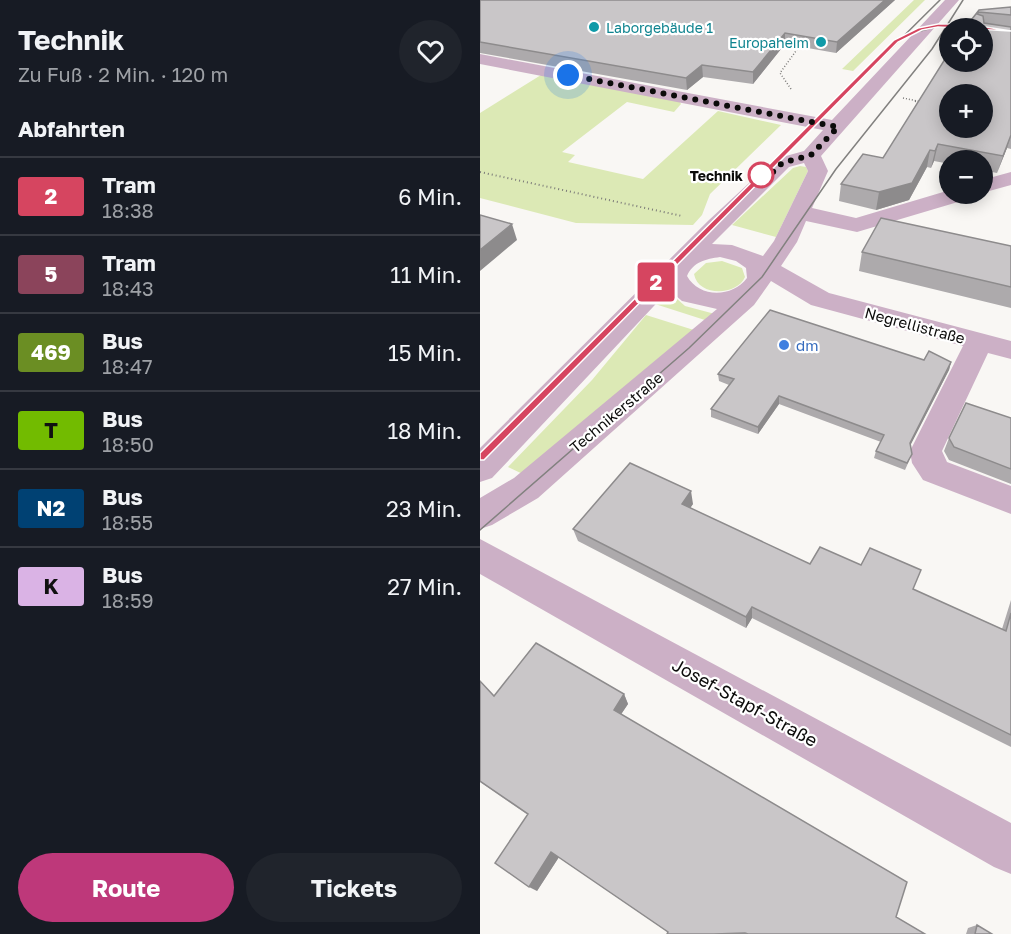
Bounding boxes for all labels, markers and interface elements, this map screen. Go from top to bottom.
map controls [939,18,993,204]
button: locate [939,18,993,72]
place label: Laborgebäude 1 [606,19,713,36]
button: heart [399,20,462,83]
marker: Laborgebäude 1 [587,20,601,34]
text: Technik [18,23,124,56]
place label: Europaheim [729,34,809,51]
marker: Europaheim [814,35,828,49]
your location [553,60,583,90]
text: Zu Fuß · 2 Min. · 120 m [18,62,228,86]
button: + [939,84,993,138]
text: Abfahrten [18,115,125,142]
button: − [939,150,993,204]
marker: Technik [748,162,774,188]
place label: Technik [690,167,743,184]
text: Tram [102,171,156,198]
text: 2 [45,183,57,209]
text: 6 Min. [398,183,462,210]
text: 18:38 [102,198,154,222]
text: Tram [102,249,156,276]
text: 5 [45,261,57,287]
text: 11 Min. [390,261,462,288]
line badge: 2 [636,262,675,302]
text: 2 [650,269,662,295]
text: 18:43 [102,276,154,300]
street label: Negrellistraße [863,303,967,347]
text: Bus [102,327,143,354]
place label: dm [796,336,819,354]
marker: dm [777,338,791,352]
text: 469 [31,339,71,365]
text: 15 Min. [388,339,462,366]
text: 18:47 [102,354,153,378]
street label: Technikerstraße [566,368,666,456]
text: Bus [102,405,143,432]
text: T [44,417,58,443]
text: 18 Min. [387,417,462,444]
text: 18:50 [102,432,154,456]
text: Bus [102,483,143,510]
text: N2 [37,495,65,521]
text: 23 Min. [386,495,462,522]
text: 18:55 [102,510,153,534]
text: Bus [102,561,143,588]
text: K [43,573,59,599]
text: 27 Min. [387,573,462,600]
text: 18:59 [102,588,154,612]
street label: Josef-Stapf-Straße [669,653,821,751]
button: Route [18,853,234,922]
button: Tickets [246,853,462,922]

